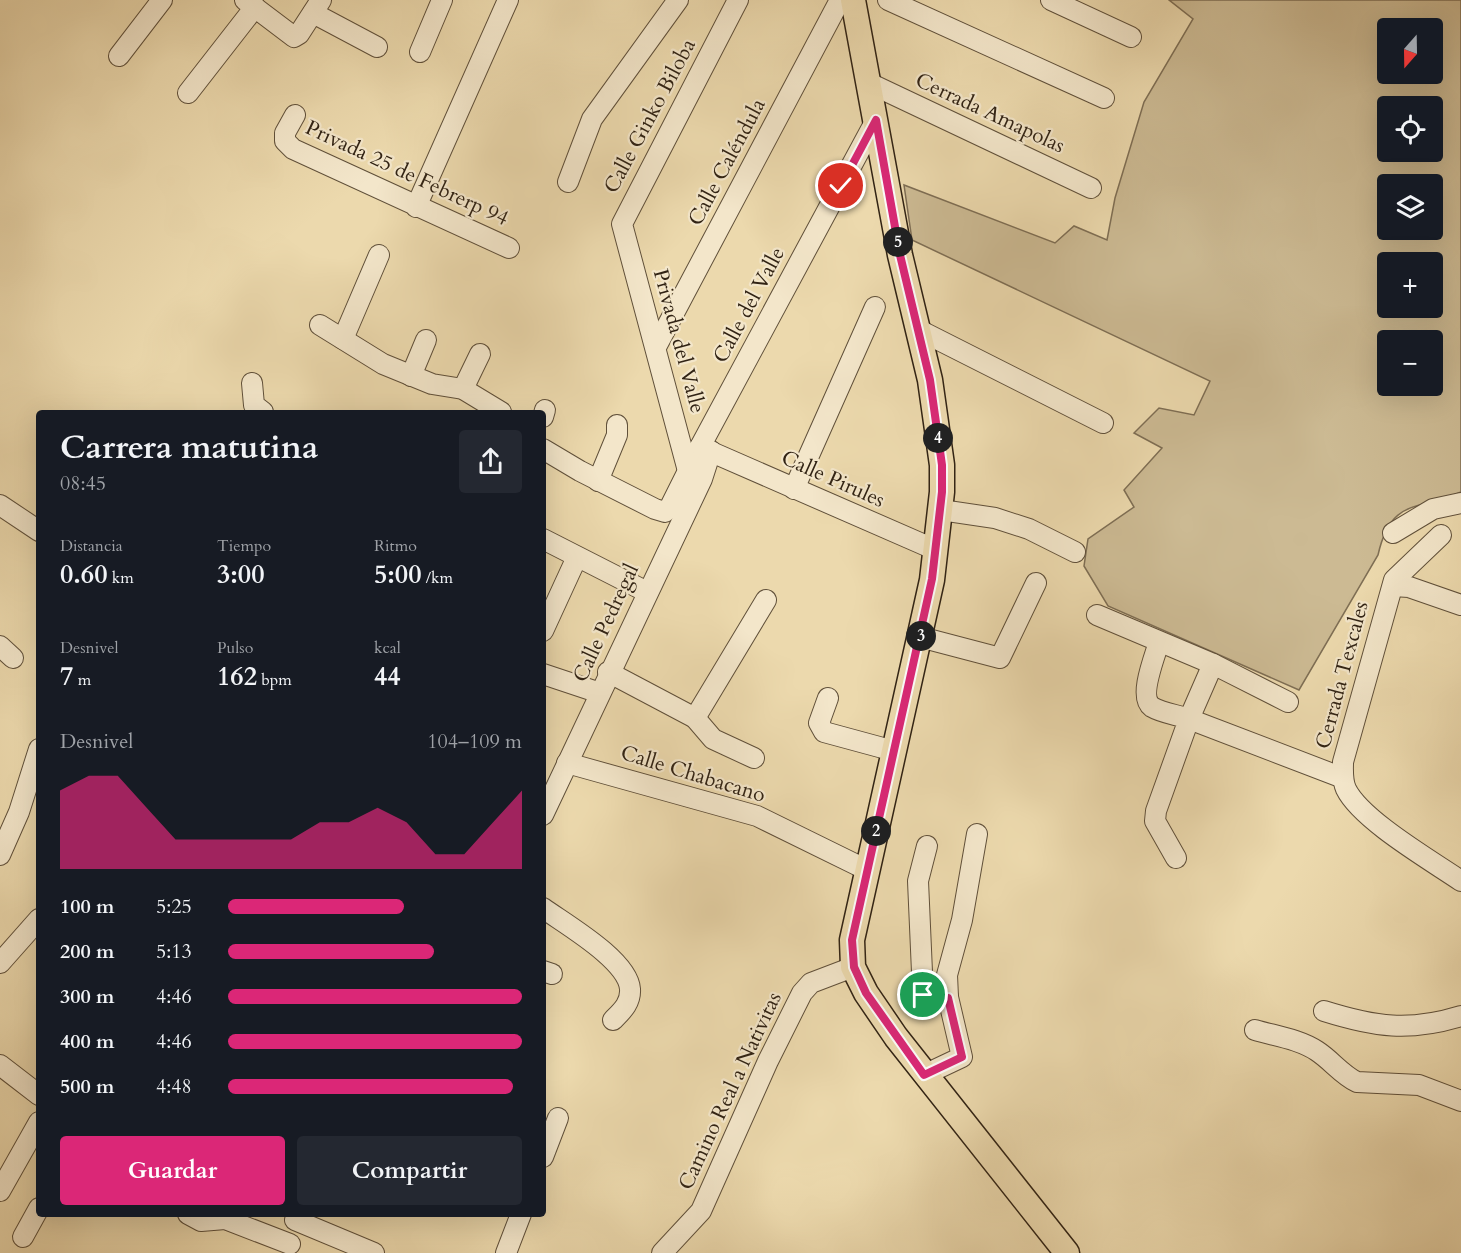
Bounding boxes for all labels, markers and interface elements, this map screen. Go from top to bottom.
north arrow [1377,18,1443,84]
map controls [1377,18,1443,396]
street label: Calle Ginko Biloba [597,34,703,198]
street label: Cerrada Amapolas [911,66,1069,160]
street label: Calle Caléndula [681,93,773,231]
button: locate [1377,96,1443,162]
street label: Privada 25 de Febrerp 94 [301,113,514,233]
pin [815,160,866,211]
icon: check [824,169,857,202]
button: layers [1377,174,1443,240]
pin: 5 [883,227,913,257]
text: 5 [894,231,902,253]
street label: Calle del Valle [706,242,792,368]
button: + [1377,252,1443,318]
street label: Privada del Valle [646,266,712,416]
button: − [1377,330,1443,396]
pin: 4 [923,423,953,453]
text: Carrera matutina [60,425,318,470]
text: 4 [934,427,942,449]
button: share [459,430,522,493]
street label: Calle Pirules [777,443,889,515]
text: 08:45 [60,470,106,497]
text: Distancia [60,535,123,557]
text: Tiempo [217,535,271,557]
text: Ritmo [374,535,417,557]
text: 0.60 [60,557,108,592]
text: 3:00 [217,557,265,592]
text: 5:00 [374,557,422,592]
street label: Calle Pedregal [566,559,646,687]
text: km [108,567,134,589]
text: /km [422,567,453,589]
street label: Cerrada Texcales [1308,598,1376,752]
pin: 3 [906,621,936,651]
text: 3 [917,625,925,647]
text: Desnivel [60,637,119,659]
text: Pulso [217,637,253,659]
text: kcal [374,637,401,659]
text: 7 [60,659,73,694]
text: 162 [217,659,257,694]
text: 44 [374,659,401,694]
text: m [73,669,91,691]
text: bpm [257,669,292,691]
text: Desnivel [60,728,133,755]
text: 104–109 m [427,728,522,755]
street label: Calle Chabacano [617,738,769,810]
pin: 2 [861,816,891,846]
text: 2 [872,820,880,842]
text: 100 m [60,893,115,920]
text: 5:25 [156,893,192,920]
text: 200 m [60,938,115,965]
text: 5:13 [156,938,192,965]
pin [897,969,948,1020]
icon: arrive [906,978,939,1011]
text: 300 m [60,983,115,1010]
text: 4:46 [156,983,192,1010]
street label: Camino Real a Nativitas [671,987,789,1195]
text: 400 m [60,1028,115,1055]
text: 4:46 [156,1028,192,1055]
text: 500 m [60,1073,115,1100]
text: 4:48 [156,1073,192,1100]
button: Guardar [60,1136,285,1205]
button: Compartir [297,1136,522,1205]

